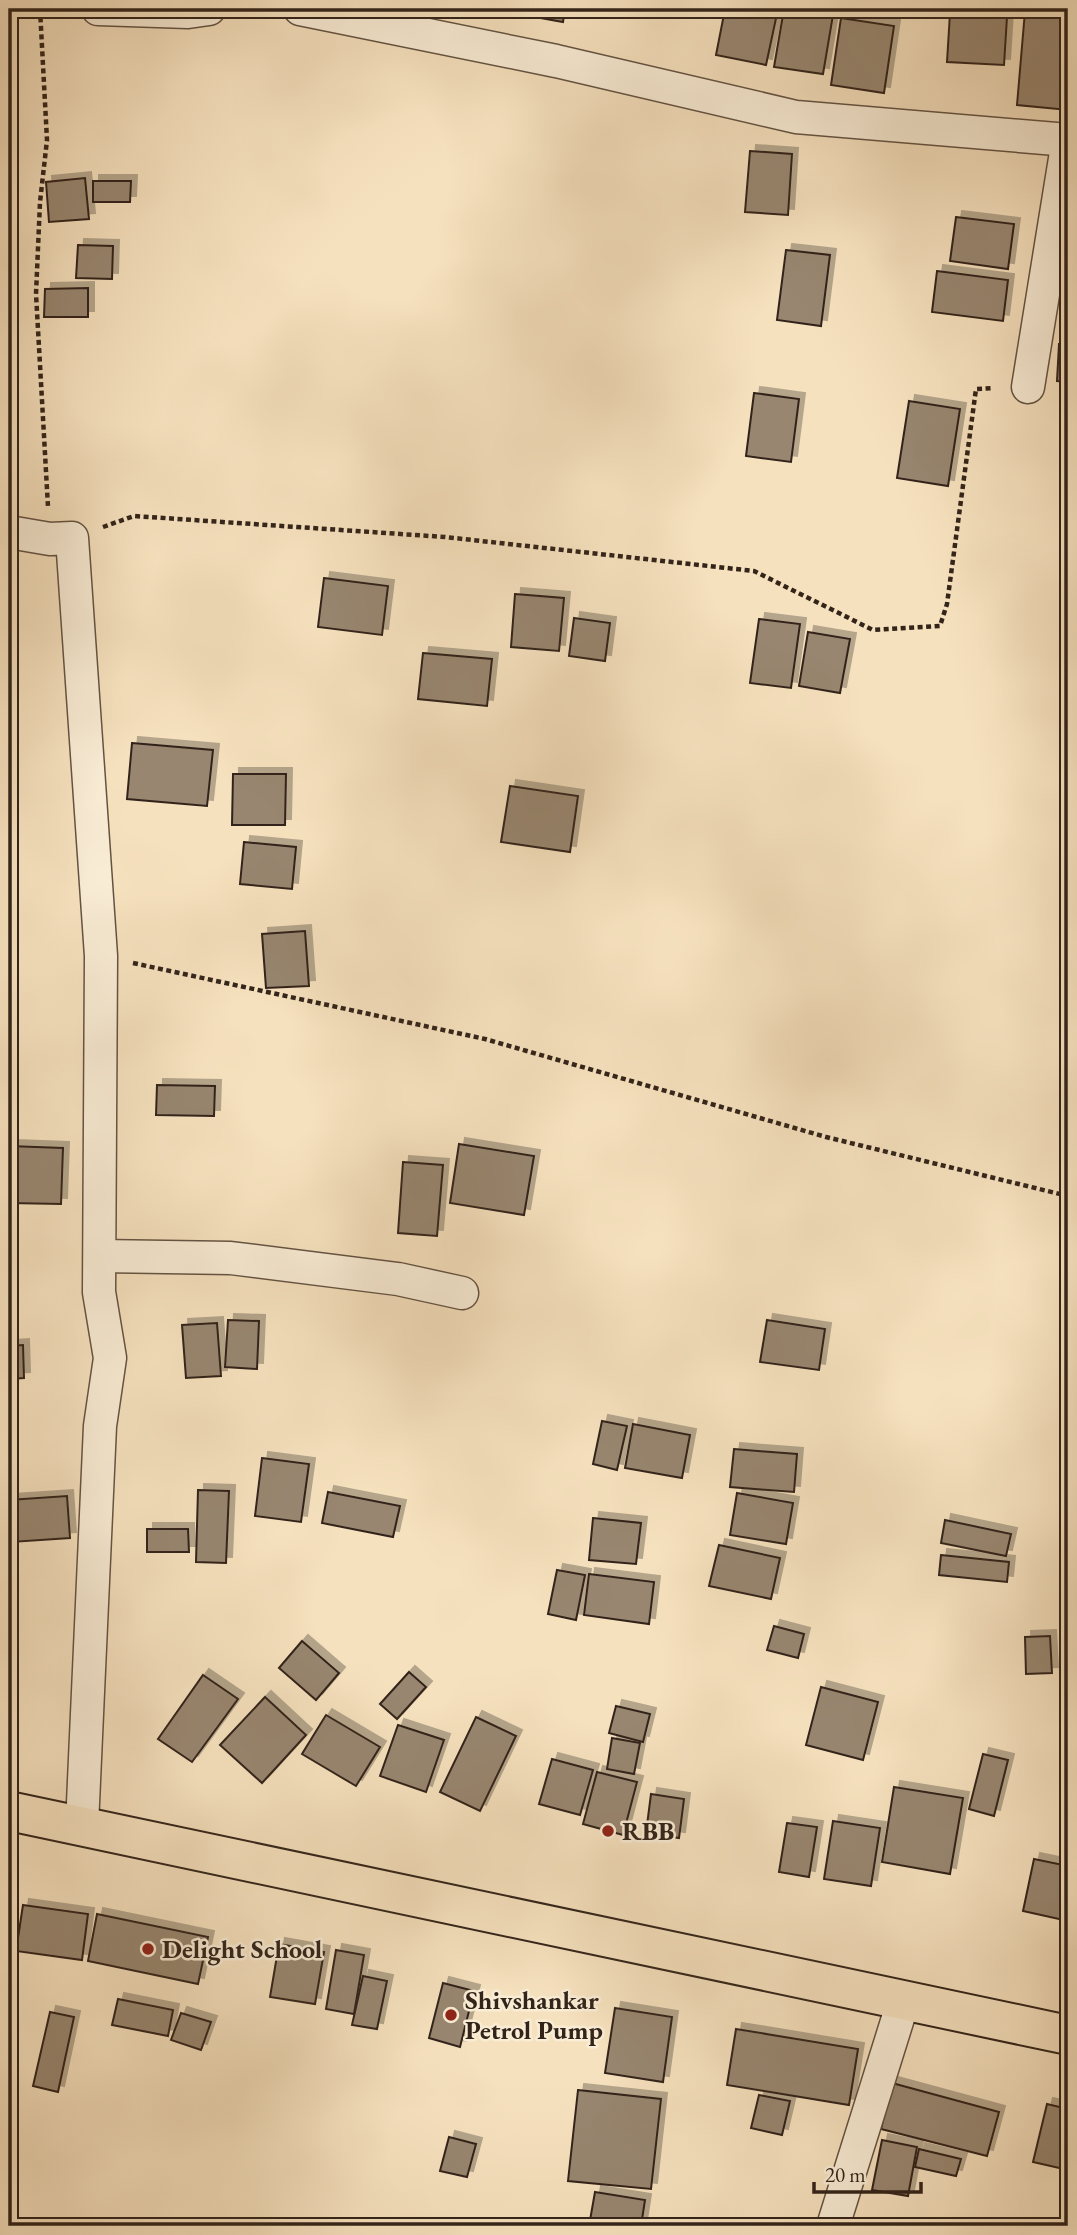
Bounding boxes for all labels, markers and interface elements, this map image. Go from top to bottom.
place label: RBB [622,1814,674,1848]
marker: RBB [600,1823,616,1839]
place label: Delight School [162,1932,322,1966]
marker: Delight School [140,1941,156,1957]
place label: Shivshankar Petrol Pump [465,1983,603,2047]
marker: Shivshankar Petrol Pump [443,2007,459,2023]
scale bar [814,2151,921,2195]
text: 20 m [825,2161,866,2188]

